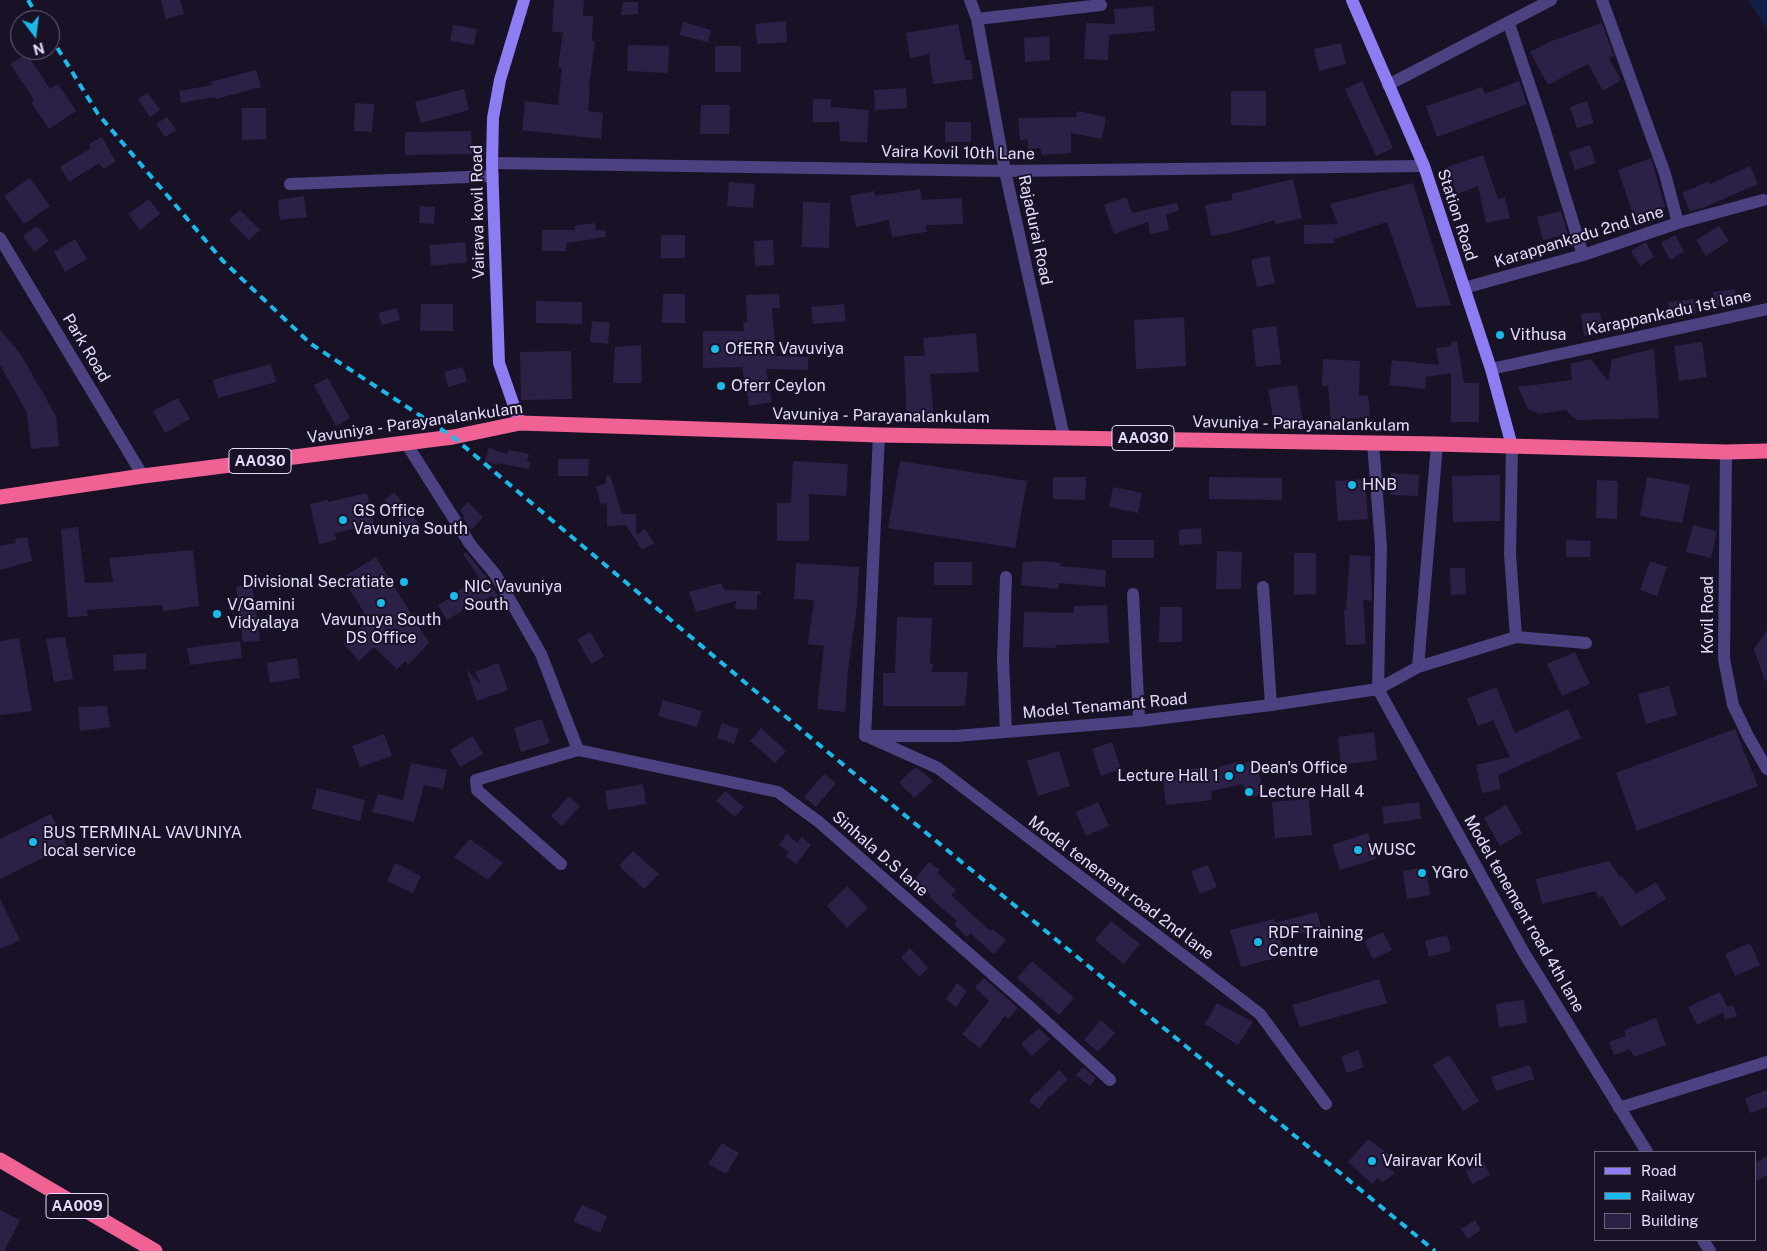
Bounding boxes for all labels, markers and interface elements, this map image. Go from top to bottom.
north arrow [10,10,60,60]
text: N [31,39,46,58]
street label: Vaira Kovil 10th Lane [881,142,1035,164]
street label: Vairava kovil Road [467,145,489,279]
street label: Station Road [1433,167,1481,263]
street label: Rajadurai Road [1014,173,1056,287]
street label: Karappankadu 2nd lane [1492,202,1666,272]
street label: Karappankadu 1st lane [1585,286,1753,340]
street label: Park Road [58,311,114,385]
place label: Vithusa [1510,325,1566,345]
marker: Vithusa [1494,329,1506,341]
place label: OfERR Vavuviya [725,339,844,359]
marker: OfERR Vavuviya [709,343,721,355]
place label: Oferr Ceylon [731,376,826,396]
marker: Oferr Ceylon [715,380,727,392]
street label: Vavuniya - Parayanalankulam [306,398,524,448]
street label: Vavuniya - Parayanalankulam [772,405,990,427]
street label: Vavuniya - Parayanalankulam [1192,413,1410,435]
road number: AA030 [1112,426,1174,450]
road number: AA030 [229,448,291,474]
place label: HNB [1362,475,1397,495]
marker: HNB [1346,479,1358,491]
place label: GS Office Vavuniya South [353,501,468,539]
marker: GS Office Vavuniya South [337,514,349,526]
place label: Divisional Secratiate [242,572,394,592]
marker: Divisional Secratiate [398,576,410,588]
street label: Kovil Road [1698,576,1718,654]
place label: NIC Vavuniya South [464,577,562,615]
marker: NIC Vavuniya South [448,590,460,602]
place label: V/Gamini Vidyalaya [227,595,299,633]
marker: Vavunuya South DS Office [375,597,387,609]
marker: V/Gamini Vidyalaya [211,608,223,620]
place label: Vavunuya South DS Office [321,610,441,648]
street label: Model Tenamant Road [1022,689,1188,723]
place label: Dean's Office [1250,758,1348,778]
marker: Dean's Office [1234,762,1246,774]
place label: Lecture Hall 1 [1117,766,1219,786]
marker: Lecture Hall 1 [1223,770,1235,782]
place label: Lecture Hall 4 [1259,782,1364,802]
marker: Lecture Hall 4 [1243,786,1255,798]
street label: Sinhala D.S lane [828,807,932,901]
street label: Model tenement road 2nd lane [1025,812,1217,964]
street label: Model tenement road 4th lane [1460,812,1588,1016]
place label: BUS TERMINAL VAVUNIYA local service [43,823,242,861]
marker: BUS TERMINAL VAVUNIYA local service [27,836,39,848]
place label: WUSC [1368,840,1416,860]
marker: WUSC [1352,844,1364,856]
place label: YGro [1432,863,1468,883]
marker: YGro [1416,867,1428,879]
place label: RDF Training Centre [1268,923,1364,961]
marker: RDF Training Centre [1252,936,1264,948]
place label: Vairavar Kovil [1382,1151,1483,1171]
legend [1594,1151,1757,1241]
marker: Vairavar Kovil [1366,1155,1378,1167]
text: Road [1641,1162,1677,1179]
text: Railway [1641,1187,1695,1204]
road number: AA009 [46,1194,108,1218]
text: Building [1641,1212,1699,1229]

